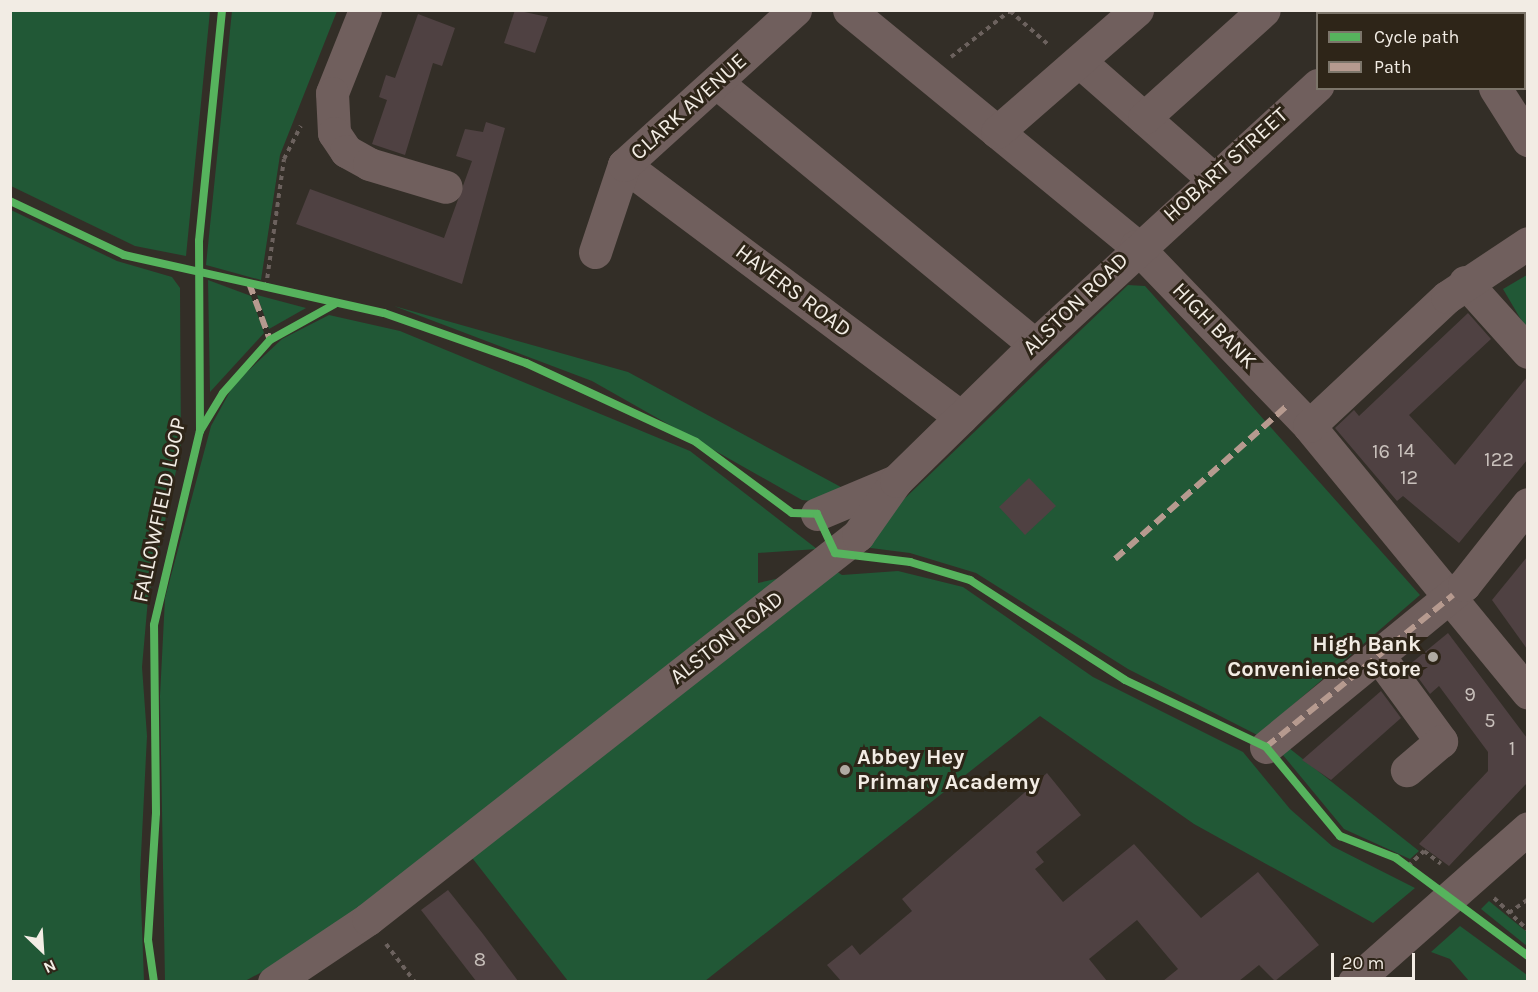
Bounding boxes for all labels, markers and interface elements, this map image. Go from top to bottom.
legend [1316,12,1526,90]
text: Cycle path [1374,26,1459,48]
street label: CLARK AVENUE [626,48,752,166]
text: Path [1374,56,1412,78]
street label: HOBART STREET [1158,102,1294,228]
street label: HAVERS ROAD [730,239,856,343]
street label: ALSTON ROAD [1018,247,1134,361]
street label: HIGH BANK [1166,277,1262,375]
street label: FALLOWFIELD LOOP [128,415,192,605]
house number: 14 [1397,438,1415,462]
house number: 16 [1372,439,1390,463]
house number: 122 [1484,447,1514,471]
house number: 12 [1400,465,1418,489]
street label: ALSTON ROAD [665,586,789,690]
place label: High Bank Convenience Store [1227,631,1421,682]
marker: High Bank Convenience Store [1426,650,1440,664]
house number: 9 [1464,682,1476,706]
house number: 5 [1484,708,1496,732]
house number: 1 [1509,736,1515,760]
place label: Abbey Hey Primary Academy [857,744,1040,796]
marker: Abbey Hey Primary Academy [838,763,852,777]
north arrow [12,920,72,980]
scale bar [1334,941,1418,979]
house number: 8 [474,947,486,971]
text: 20 m [1342,952,1384,974]
text: N [41,956,59,978]

